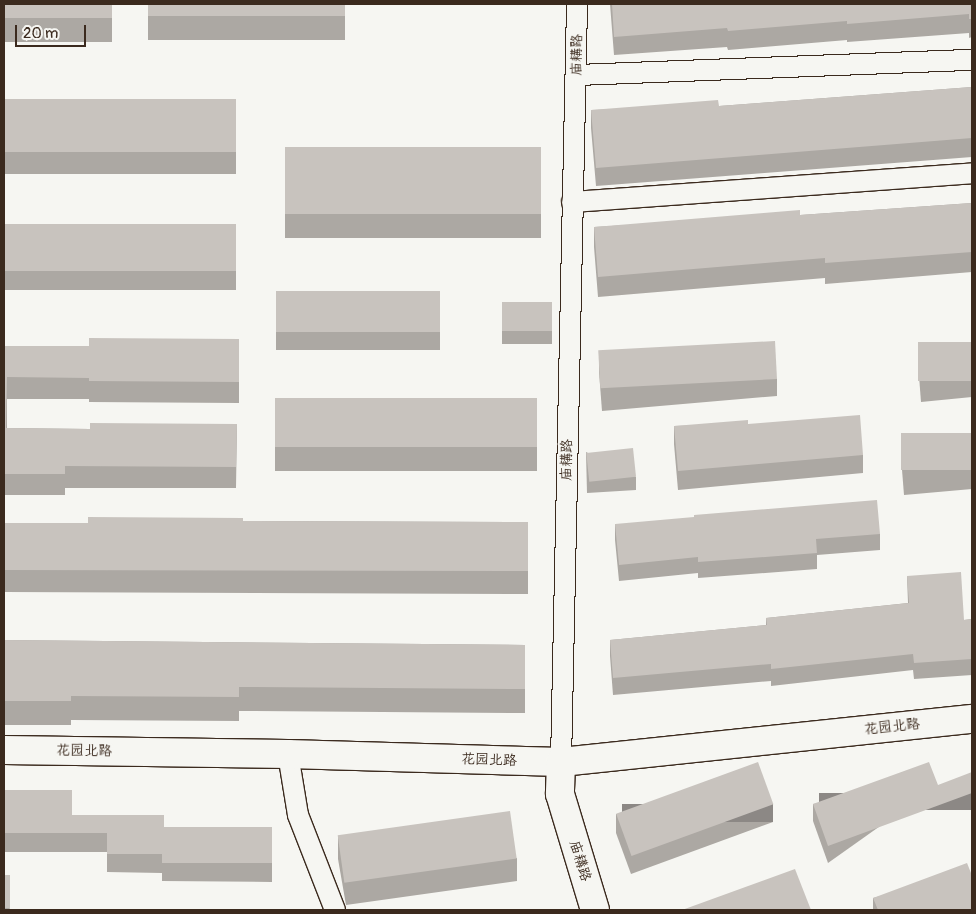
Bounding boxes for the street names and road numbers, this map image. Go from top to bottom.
street label: 庙耩路 [568,34,586,76]
street label: 庙耩路 [558,439,576,481]
street label: 花园北路 [863,716,921,738]
street label: 花园北路 [56,742,112,760]
street label: 花园北路 [461,751,517,769]
street label: 庙耩路 [566,838,594,884]

